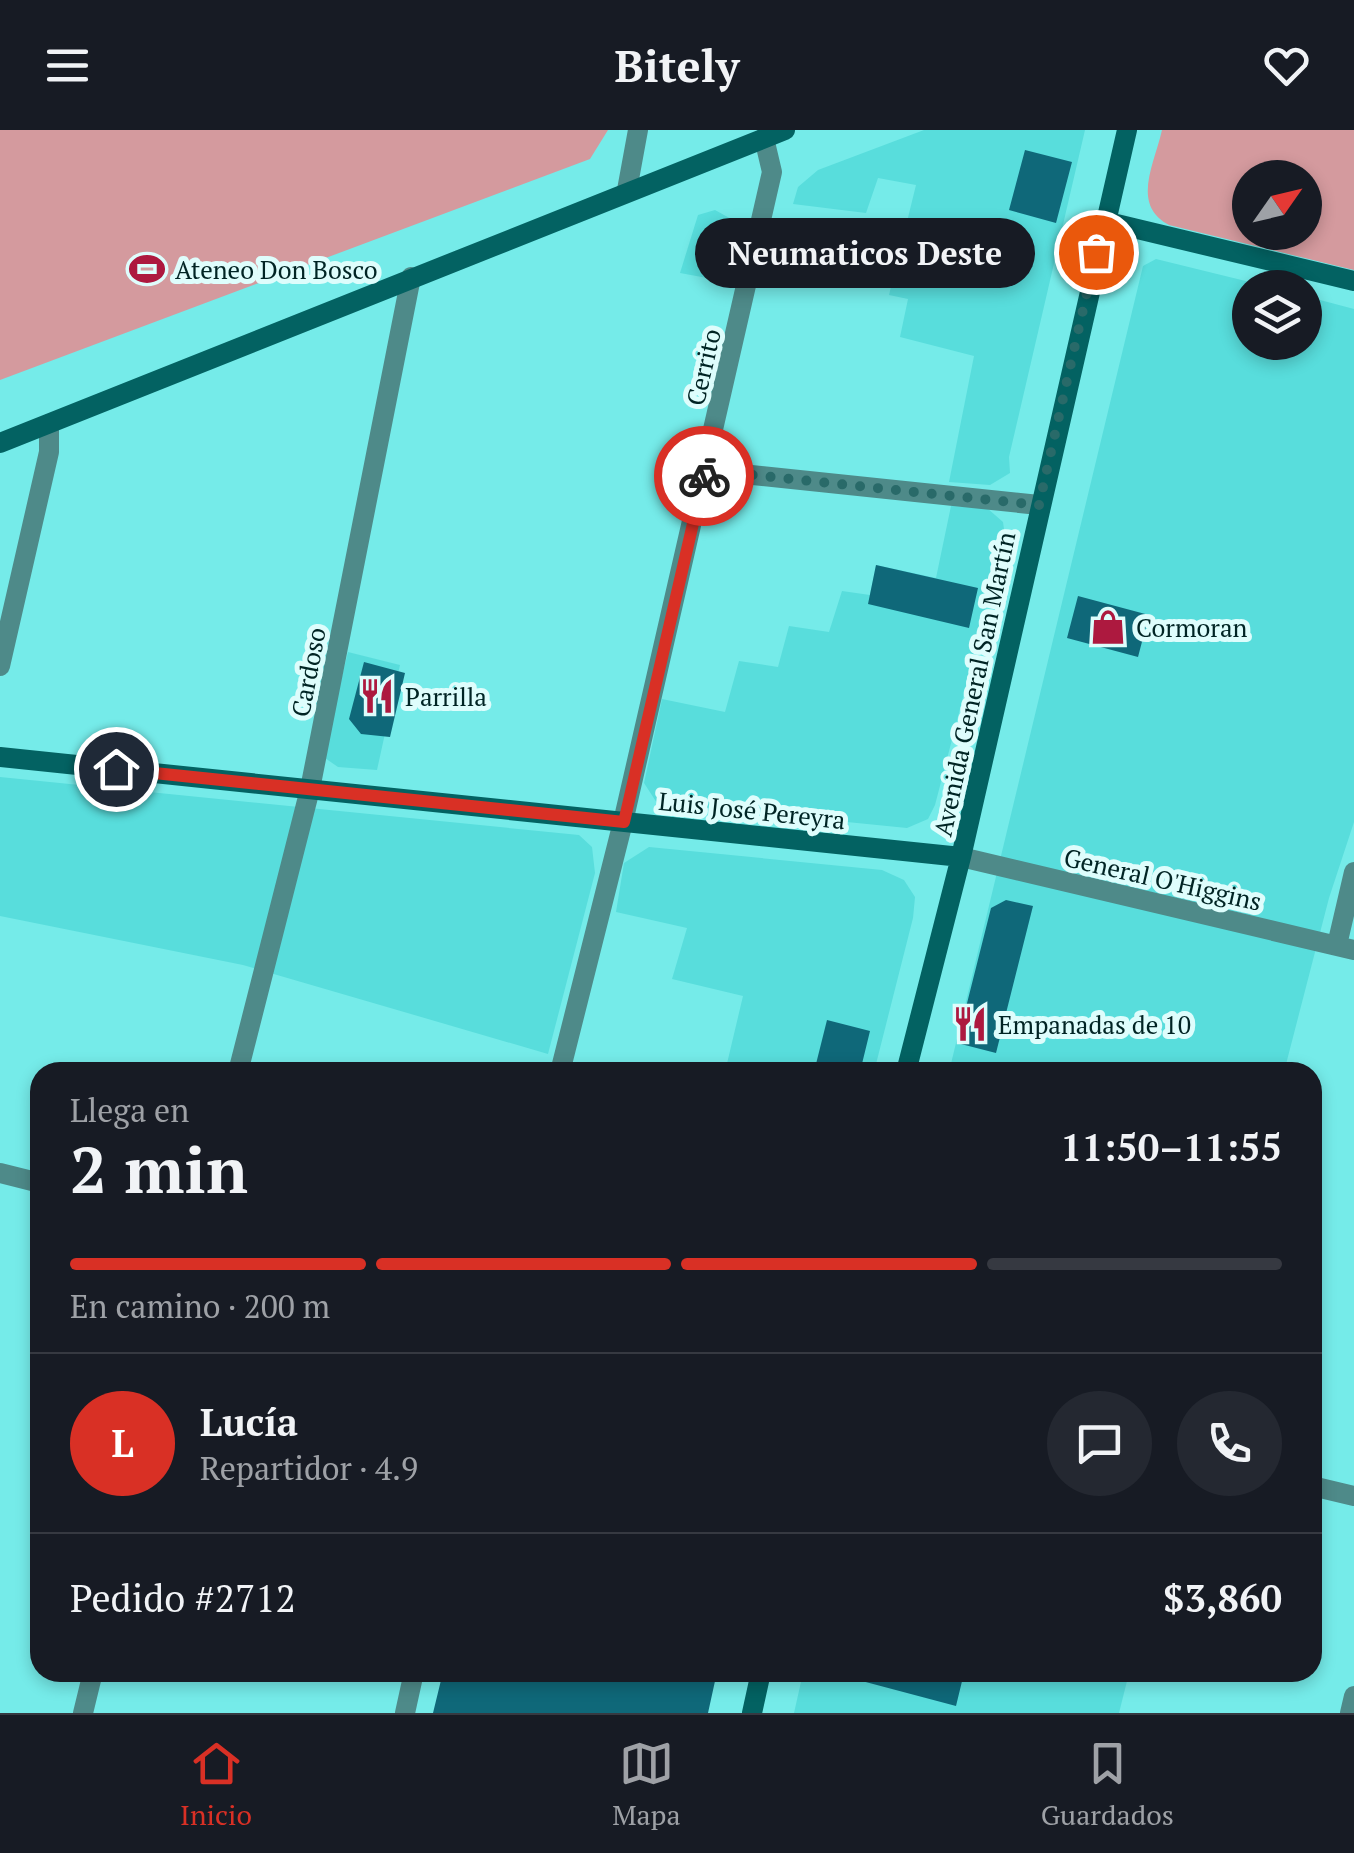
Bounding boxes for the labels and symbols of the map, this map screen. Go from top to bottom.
north arrow [1232,160,1322,250]
pin [1054,210,1139,295]
callout: Neumaticos Deste [696,217,1036,287]
sports icon: Ateneo Don Bosco [128,250,166,288]
place label: Ateneo Don Bosco [175,253,378,286]
street label: Cerrito [678,325,728,409]
courier [654,426,754,526]
street label: Avenida General San Martín [926,529,1022,839]
shop icon: Cormoran [1089,608,1127,646]
place label: Cormoran [1136,611,1248,644]
street label: Cardoso [283,624,333,720]
restaurant icon: Parrilla [358,677,396,715]
place label: Parrilla [405,680,487,713]
pin [74,727,159,812]
street label: Luis José Pereyra [657,784,847,836]
street label: General O'Higgins [1061,840,1265,918]
restaurant icon: Empanadas de 10 [951,1005,989,1043]
place label: Empanadas de 10 [998,1008,1191,1041]

